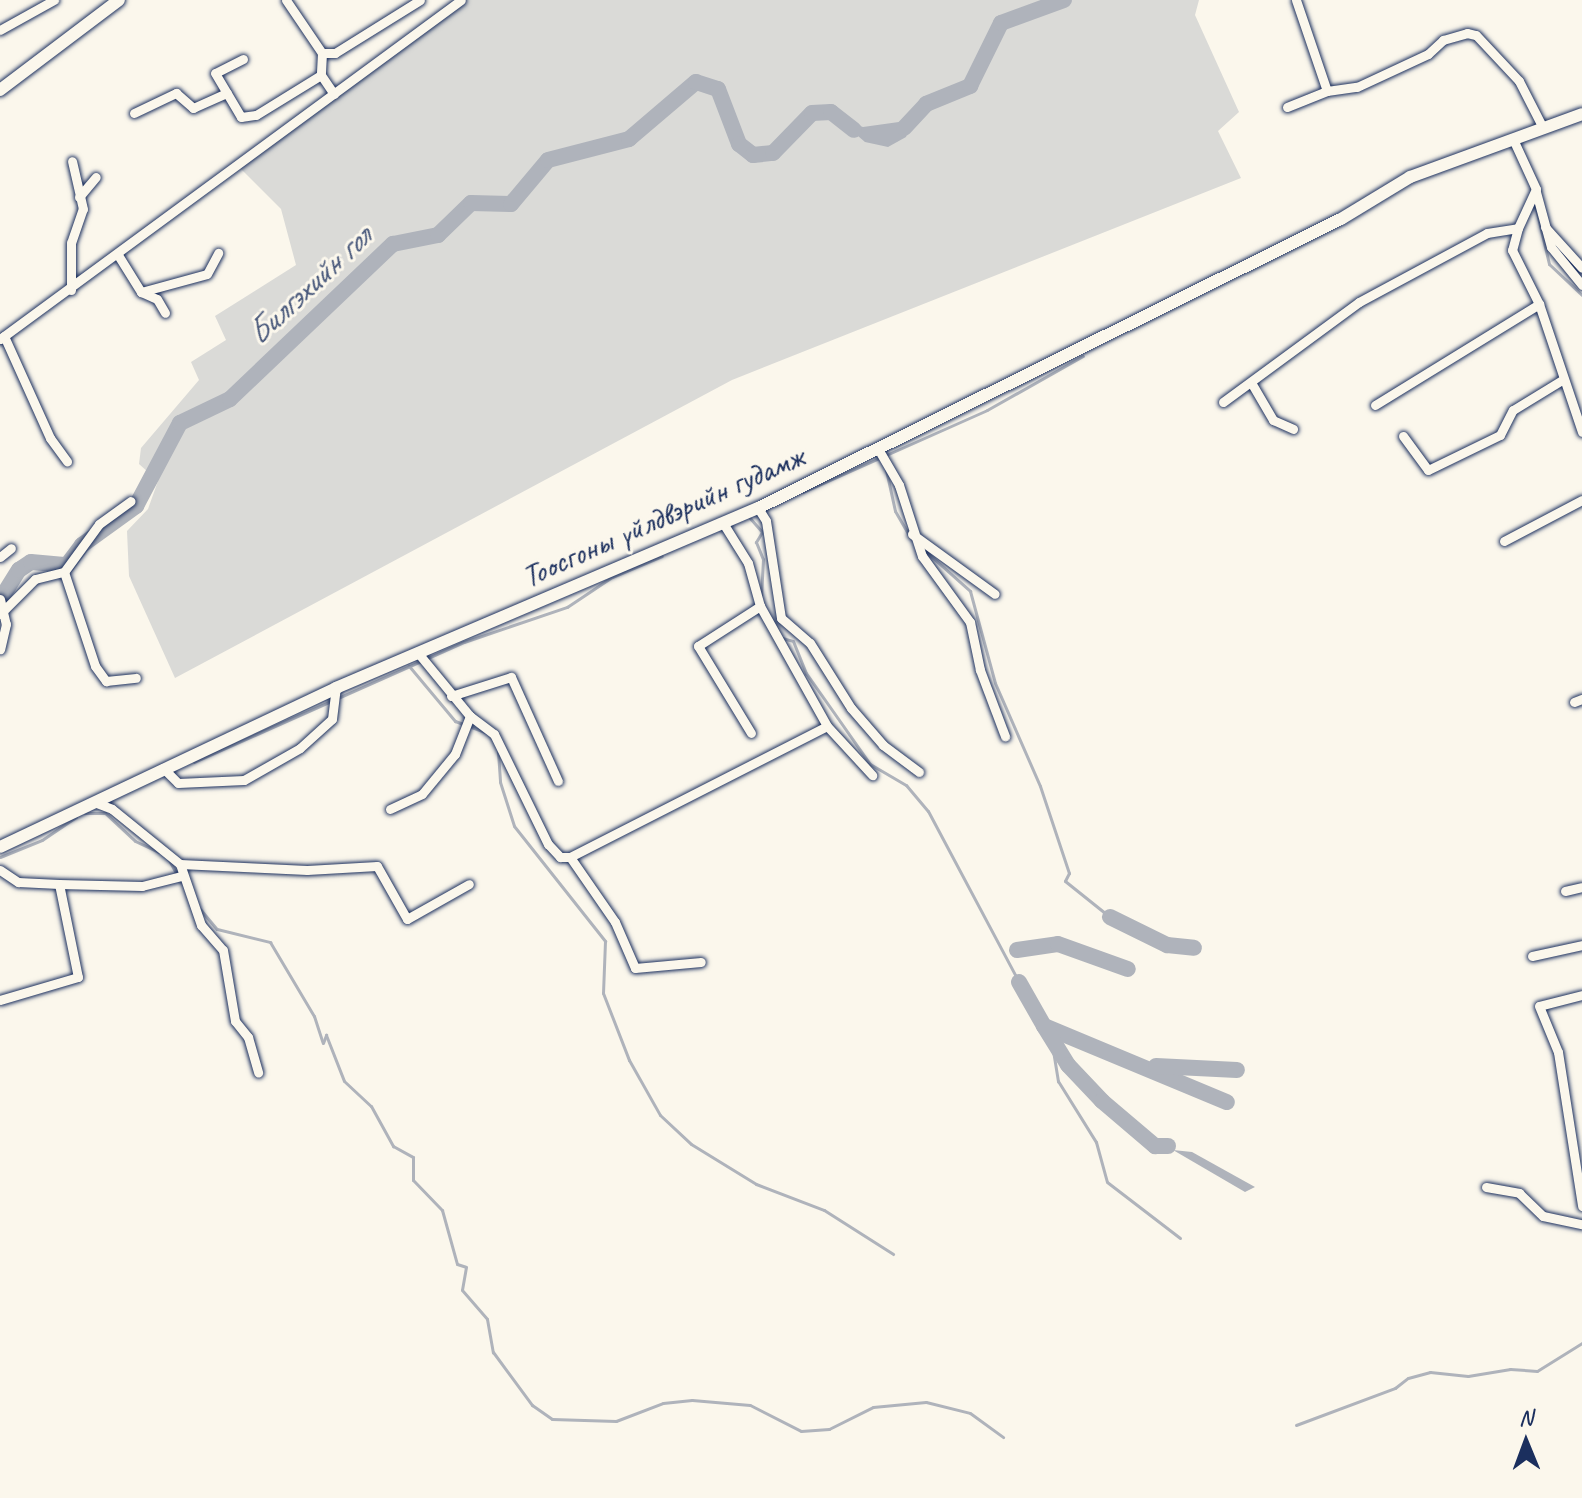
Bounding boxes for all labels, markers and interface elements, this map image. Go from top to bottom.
water label: Билгэхийн гол [238,218,378,352]
street label: Тоосгоны үйлдвэрийн гудамж [516,437,810,597]
north arrow [1486,1402,1566,1482]
text: N [1519,1404,1533,1432]

